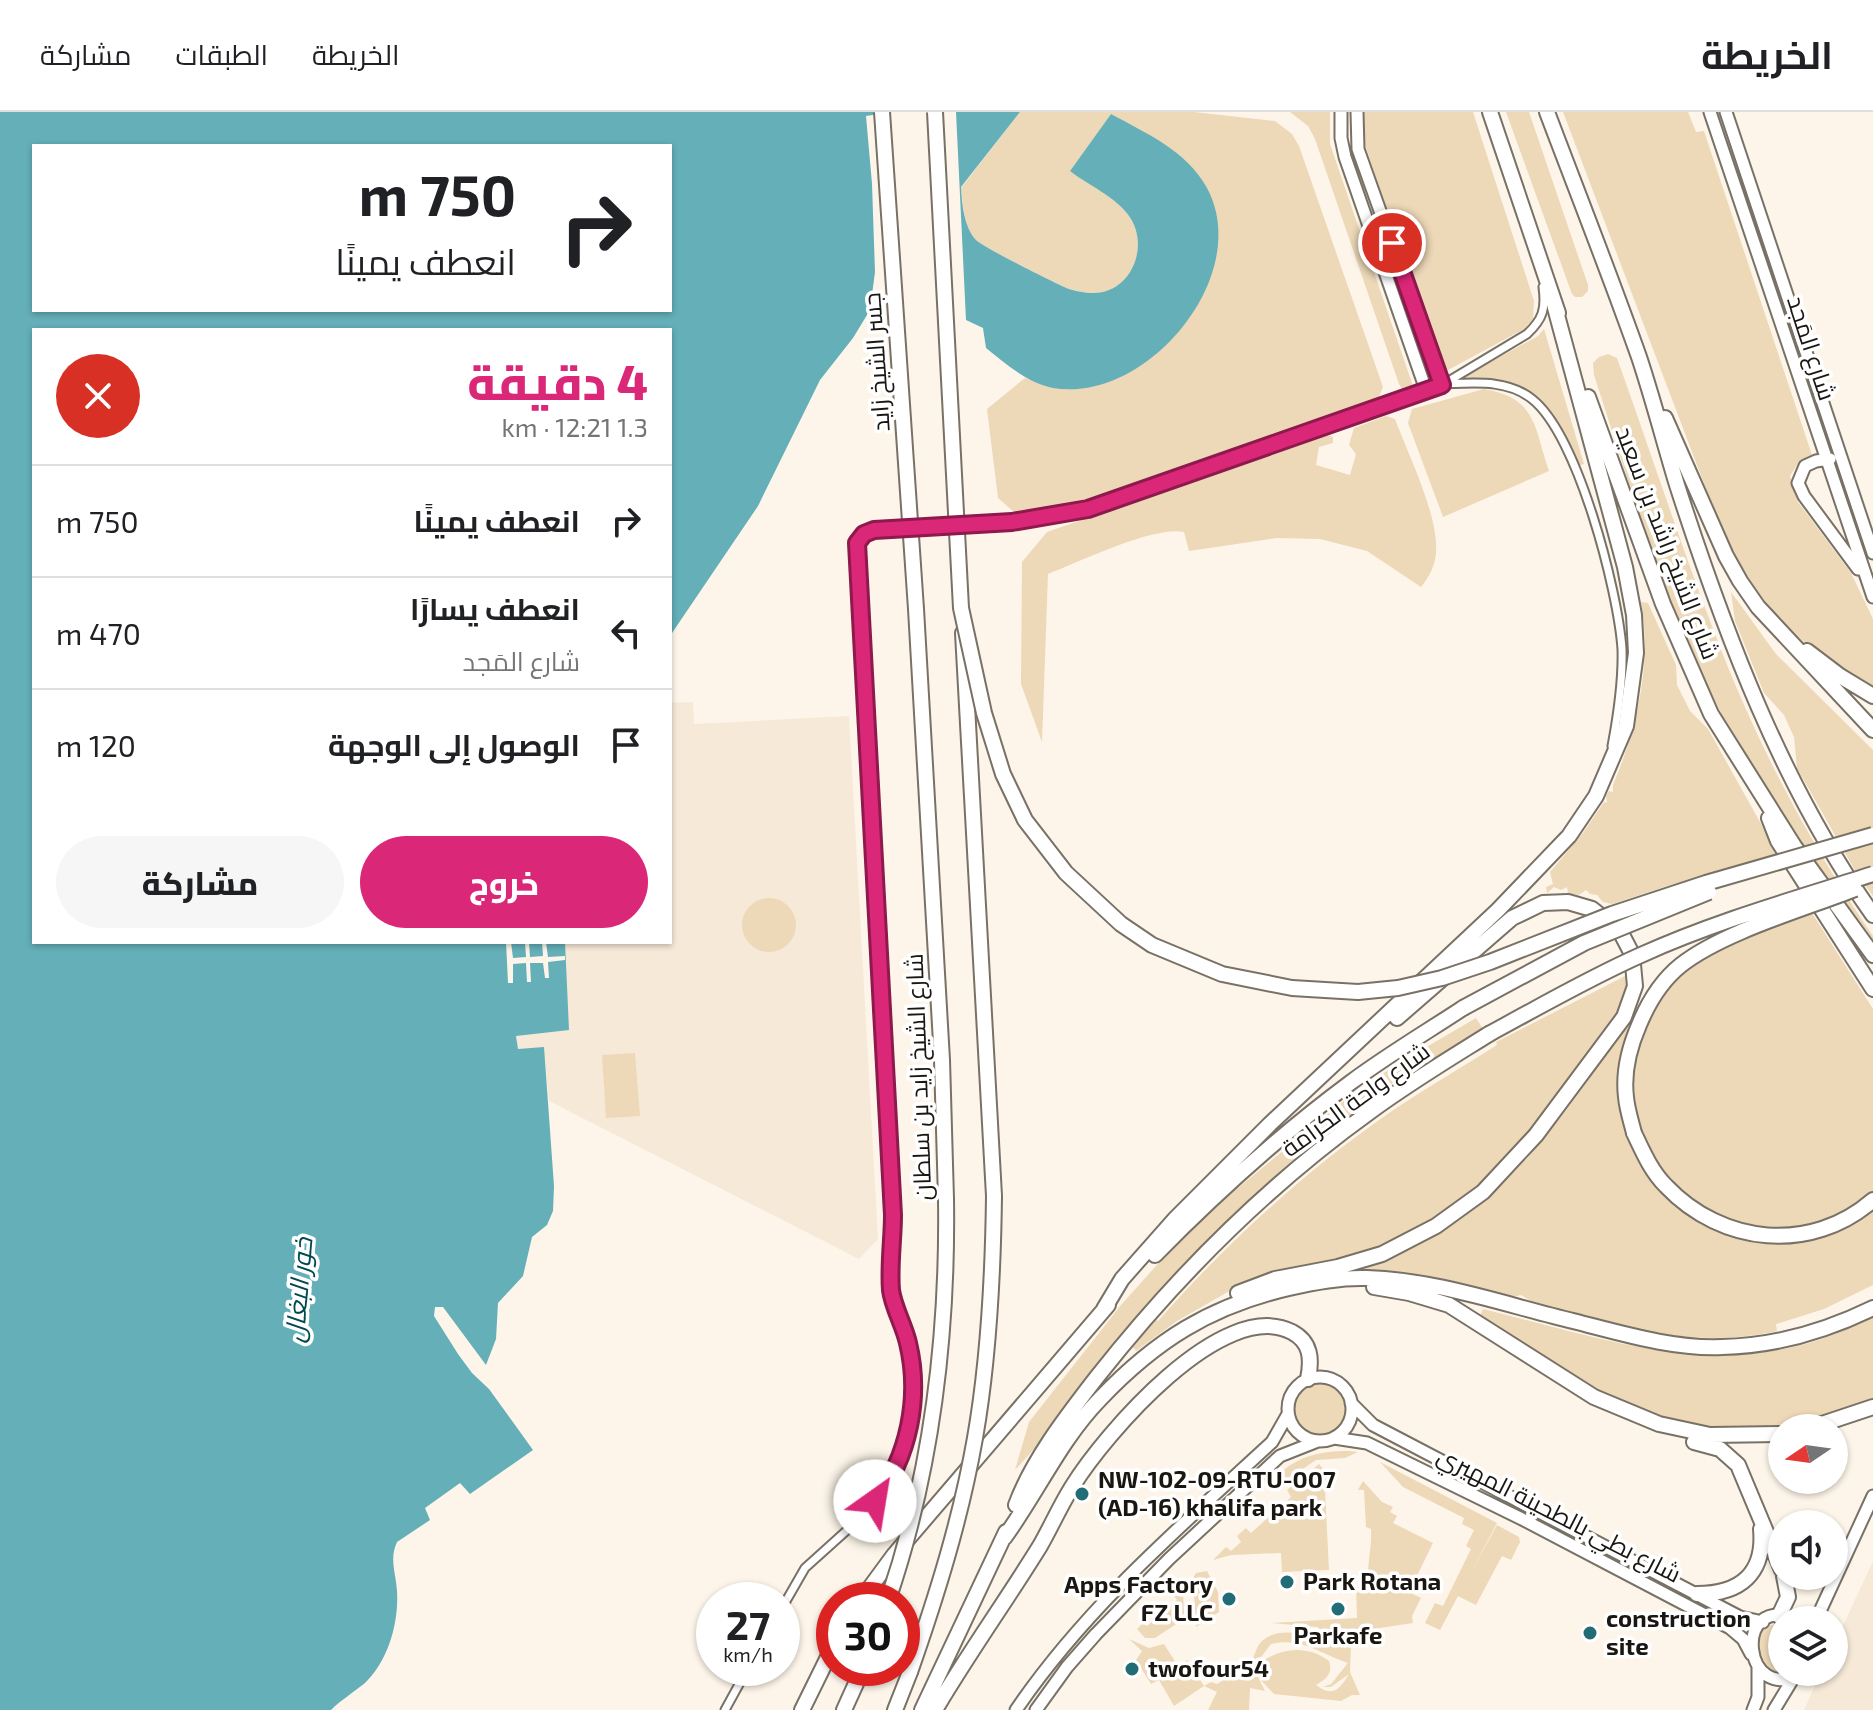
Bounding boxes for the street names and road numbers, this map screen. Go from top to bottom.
street label: جسر الشيخ زايد [856,291,898,433]
street label: شارع المَجد [1779,291,1843,405]
street label: شارع الشيخ راشد بن سعيد [1608,422,1726,664]
street label: شارع الشيخ زايد بن سلطان [899,953,939,1201]
street label: شارع واحة الكرامة [1276,1035,1436,1165]
street label: شارع بطي بالطحينة المهيري [1430,1440,1686,1593]

